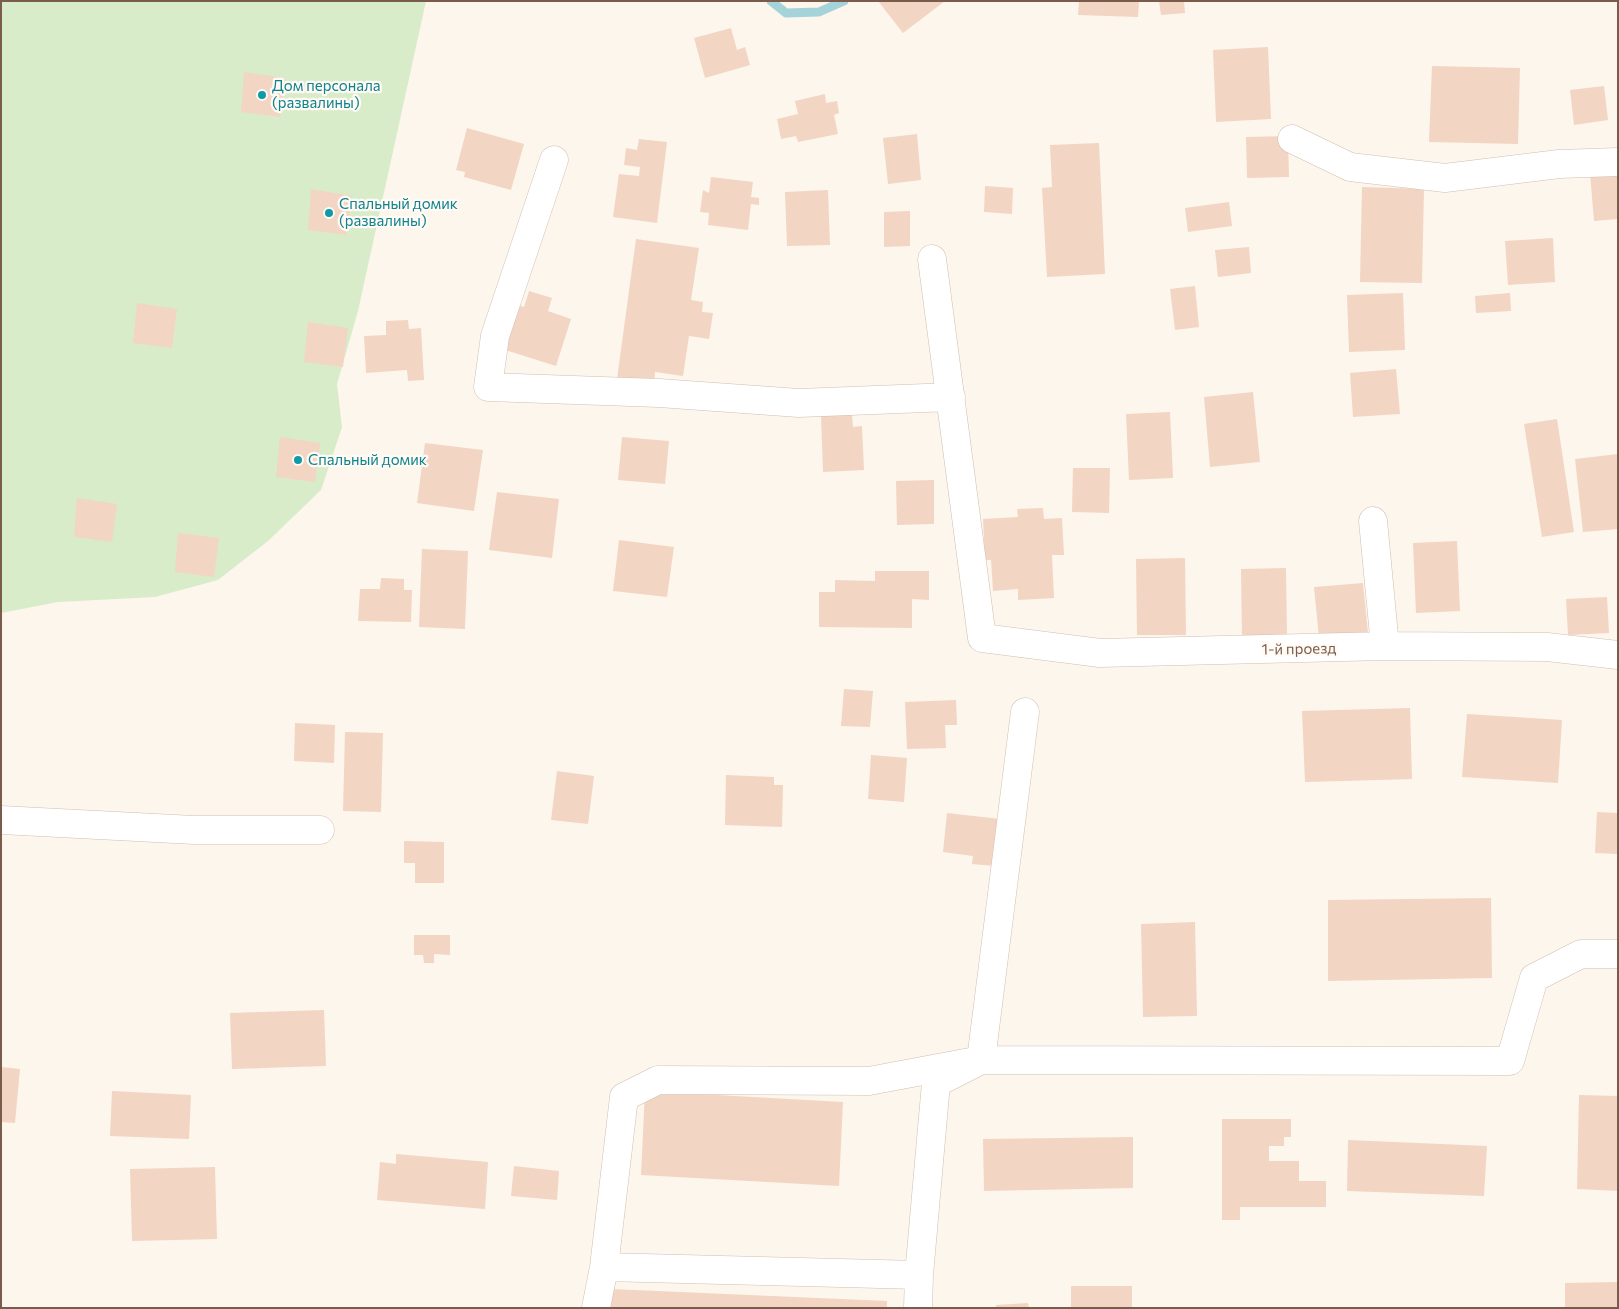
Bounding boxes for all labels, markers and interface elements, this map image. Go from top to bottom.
place label: Дом персонала (развалины) [272,77,381,112]
marker: Дом персонала (развалины) [256,89,268,101]
place label: Спальный домик (развалины) [339,195,458,230]
marker: Спальный домик (развалины) [323,207,335,219]
place label: Спальный домик [308,451,427,469]
marker: Спальный домик [292,454,304,466]
street label: 1-й проезд [1262,639,1336,659]

